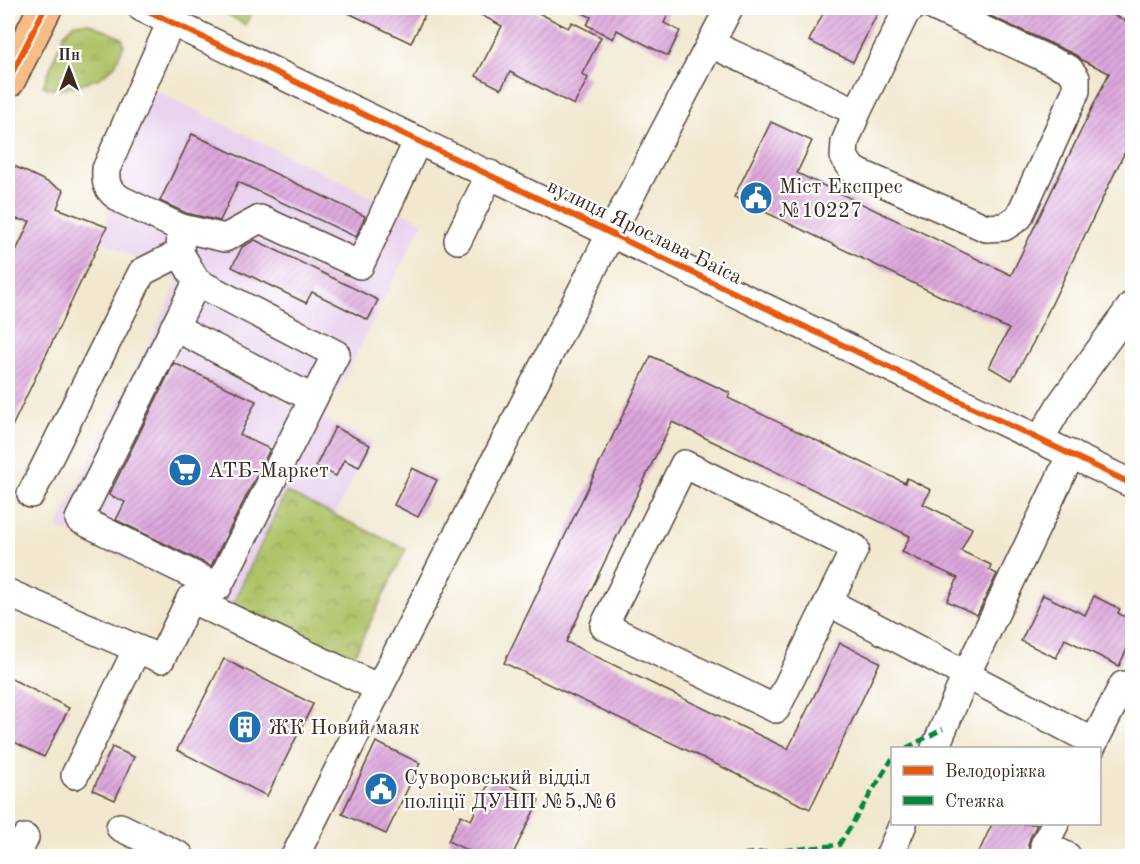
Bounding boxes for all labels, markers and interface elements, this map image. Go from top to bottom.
north arrow [39,39,99,99]
text: Пн [58,48,80,64]
street label: вулиця Ярослава Баіса [543,176,745,289]
place label: Міст Експрес №10227 [779,177,903,222]
public building icon: Міст Експрес №10227 [738,180,774,216]
supermarket icon: АТБ-Маркет [167,452,203,488]
place label: АТБ-Маркет [208,461,329,482]
building icon: ЖК Новий маяк [227,709,263,745]
place label: ЖК Новий маяк [268,718,420,739]
legend [891,747,1101,825]
text: Велодоріжка [945,763,1046,781]
place label: Суворовський відділ поліції ДУНП №5,№6 [404,768,617,813]
public building icon: Суворовський відділ поліції ДУНП №5,№6 [363,771,399,807]
text: Стежка [945,793,1005,811]

